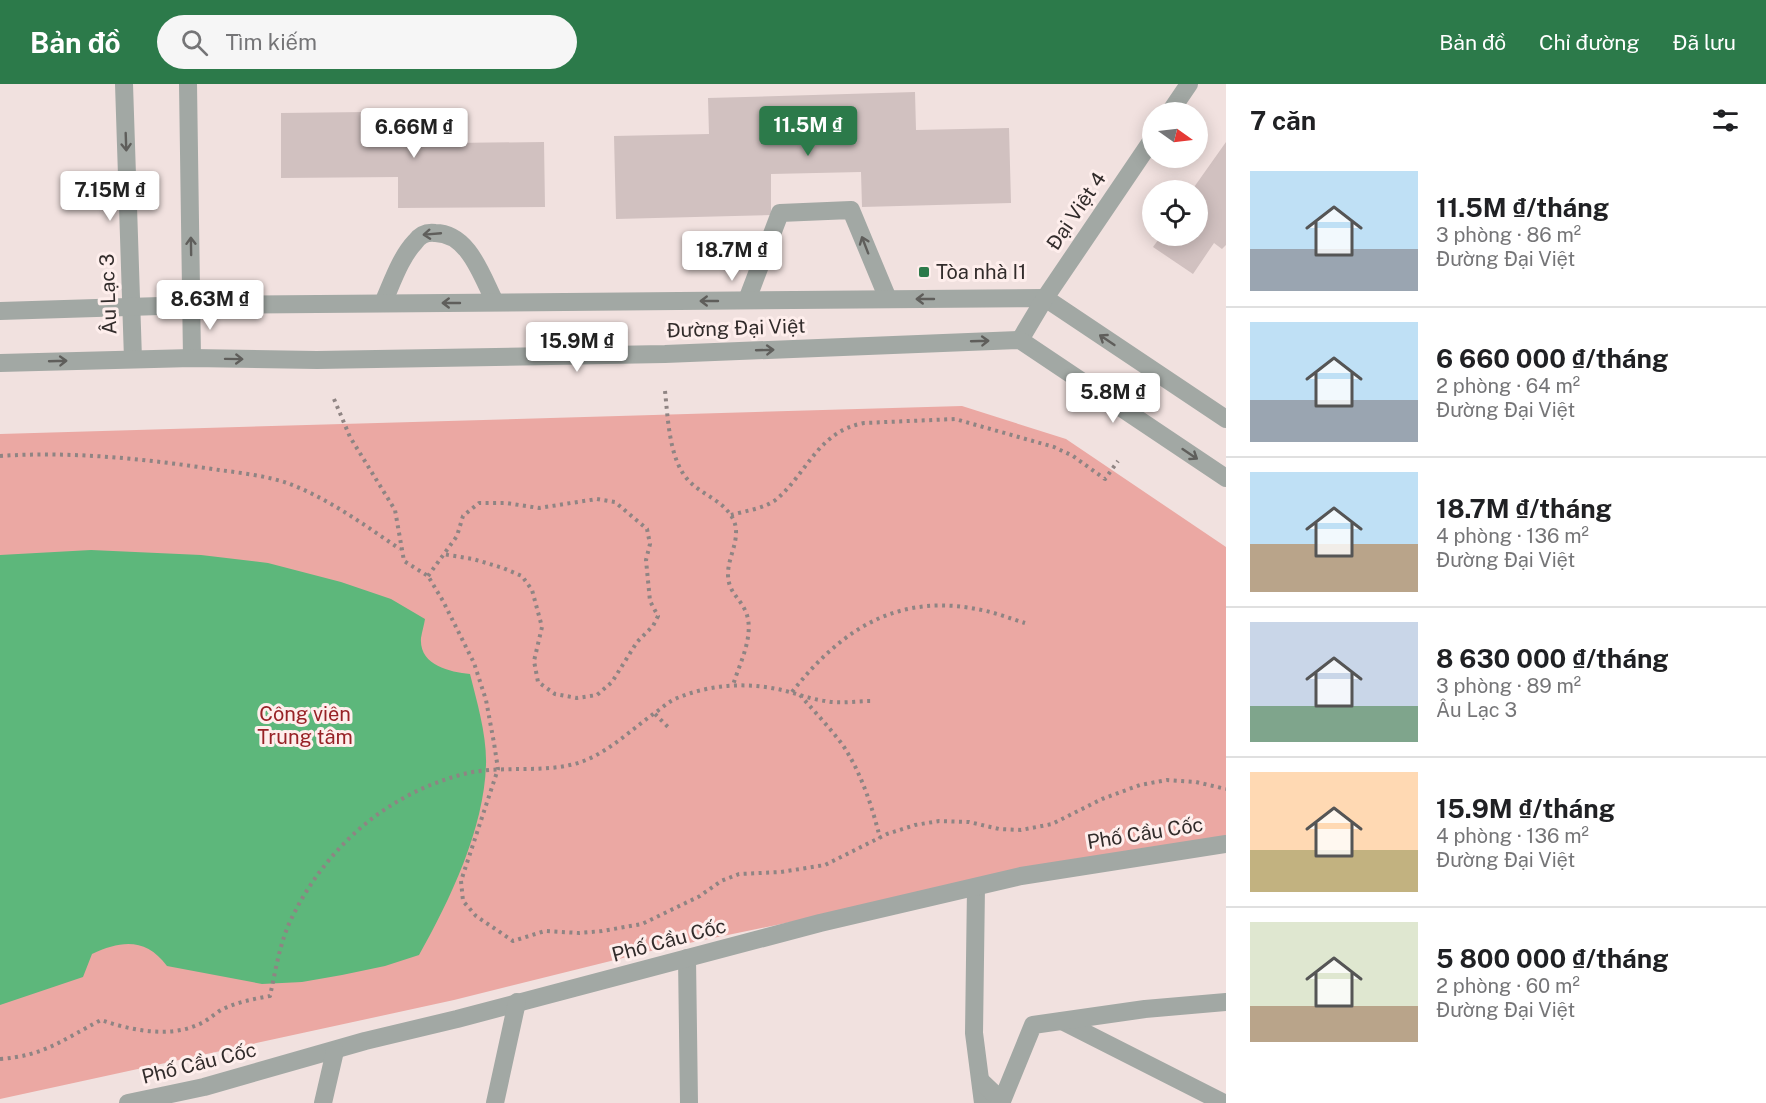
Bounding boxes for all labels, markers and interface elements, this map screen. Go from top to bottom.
search box [157,15,577,69]
text: Bản đồ [30,26,121,59]
icon: search [178,26,211,59]
text: Tìm kiếm [226,29,317,55]
text: Bản đồ [1439,30,1506,55]
text: Chỉ đường [1539,30,1640,55]
text: Đã lưu [1673,30,1736,55]
north arrow [1142,102,1208,168]
map controls [1142,102,1208,246]
icon: filters [1709,104,1742,137]
text: 7 căn [1250,105,1316,136]
pin: 11.5M ₫ [753,106,863,157]
pin: 6.66M ₫ [359,108,469,159]
text: 11.5M ₫ [773,113,843,137]
text: 6.66M ₫ [375,115,453,139]
one-way arrow [120,132,132,152]
street label: Đại Việt 4 [1041,167,1111,255]
pin: 7.15M ₫ [55,171,165,222]
text: 7.15M ₫ [74,178,146,202]
button: locate [1142,180,1208,246]
text: 11.5M ₫/tháng [1436,192,1609,223]
icon: home [1298,195,1370,267]
text: 3 phòng · 86 m² [1436,223,1581,247]
one-way arrow [423,229,442,240]
pin: 18.7M ₫ [677,231,787,282]
one-way arrow [185,237,197,257]
one-way arrow [859,237,870,255]
text: 18.7M ₫ [696,238,768,262]
text: Đường Đại Việt [1436,247,1575,271]
street label: Âu Lạc 3 [95,253,121,335]
place label: Tòa nhà I1 [936,260,1026,284]
marker: Tòa nhà I1 [917,265,931,279]
pin: 8.63M ₫ [155,280,265,331]
text: 8.63M ₫ [171,287,249,311]
one-way arrow [916,293,936,305]
one-way arrow [700,295,720,307]
one-way arrow [442,297,462,308]
street label: Đường Đại Việt [666,314,806,342]
pin: 15.9M ₫ [522,322,632,373]
text: 15.9M ₫ [540,329,614,353]
one-way arrow [1100,334,1116,346]
one-way arrow [970,336,990,347]
text: 6 660 000 ₫/tháng [1436,343,1668,374]
one-way arrow [754,344,774,355]
icon: home [1298,346,1370,418]
one-way arrow [223,353,243,364]
one-way arrow [48,356,68,367]
pin: 5.8M ₫ [1064,373,1162,424]
text: 2 phòng · 64 m² [1436,374,1580,398]
text: 5.8M ₫ [1080,380,1146,404]
text: Đường Đại Việt [1436,398,1575,422]
one-way arrow [1182,448,1198,460]
text: 18.7M ₫/tháng [1436,493,1612,524]
icon: home [1298,496,1370,568]
text: 4 phòng · 136 m² [1436,524,1589,548]
text: Đường Đại Việt [1436,548,1575,572]
text: 8 630 000 ₫/tháng [1436,643,1669,674]
icon: home [1298,646,1370,718]
text: 3 phòng · 89 m² [1436,674,1581,698]
text: Âu Lạc 3 [1436,698,1517,722]
park label: Công viên Trung tâm [257,702,353,749]
text: 15.9M ₫/tháng [1436,793,1615,824]
icon: home [1298,796,1370,868]
street label: Phố Cầu Cốc [1085,812,1205,854]
text: 4 phòng · 136 m² [1436,824,1589,848]
text: Đường Đại Việt [1436,848,1575,872]
street label: Phố Cầu Cốc [609,913,729,967]
text: 5 800 000 ₫/tháng [1436,943,1669,974]
icon: home [1298,946,1370,1018]
text: 2 phòng · 60 m² [1436,974,1580,998]
text: Đường Đại Việt [1436,998,1575,1022]
street label: Phố Cầu Cốc [139,1037,259,1089]

